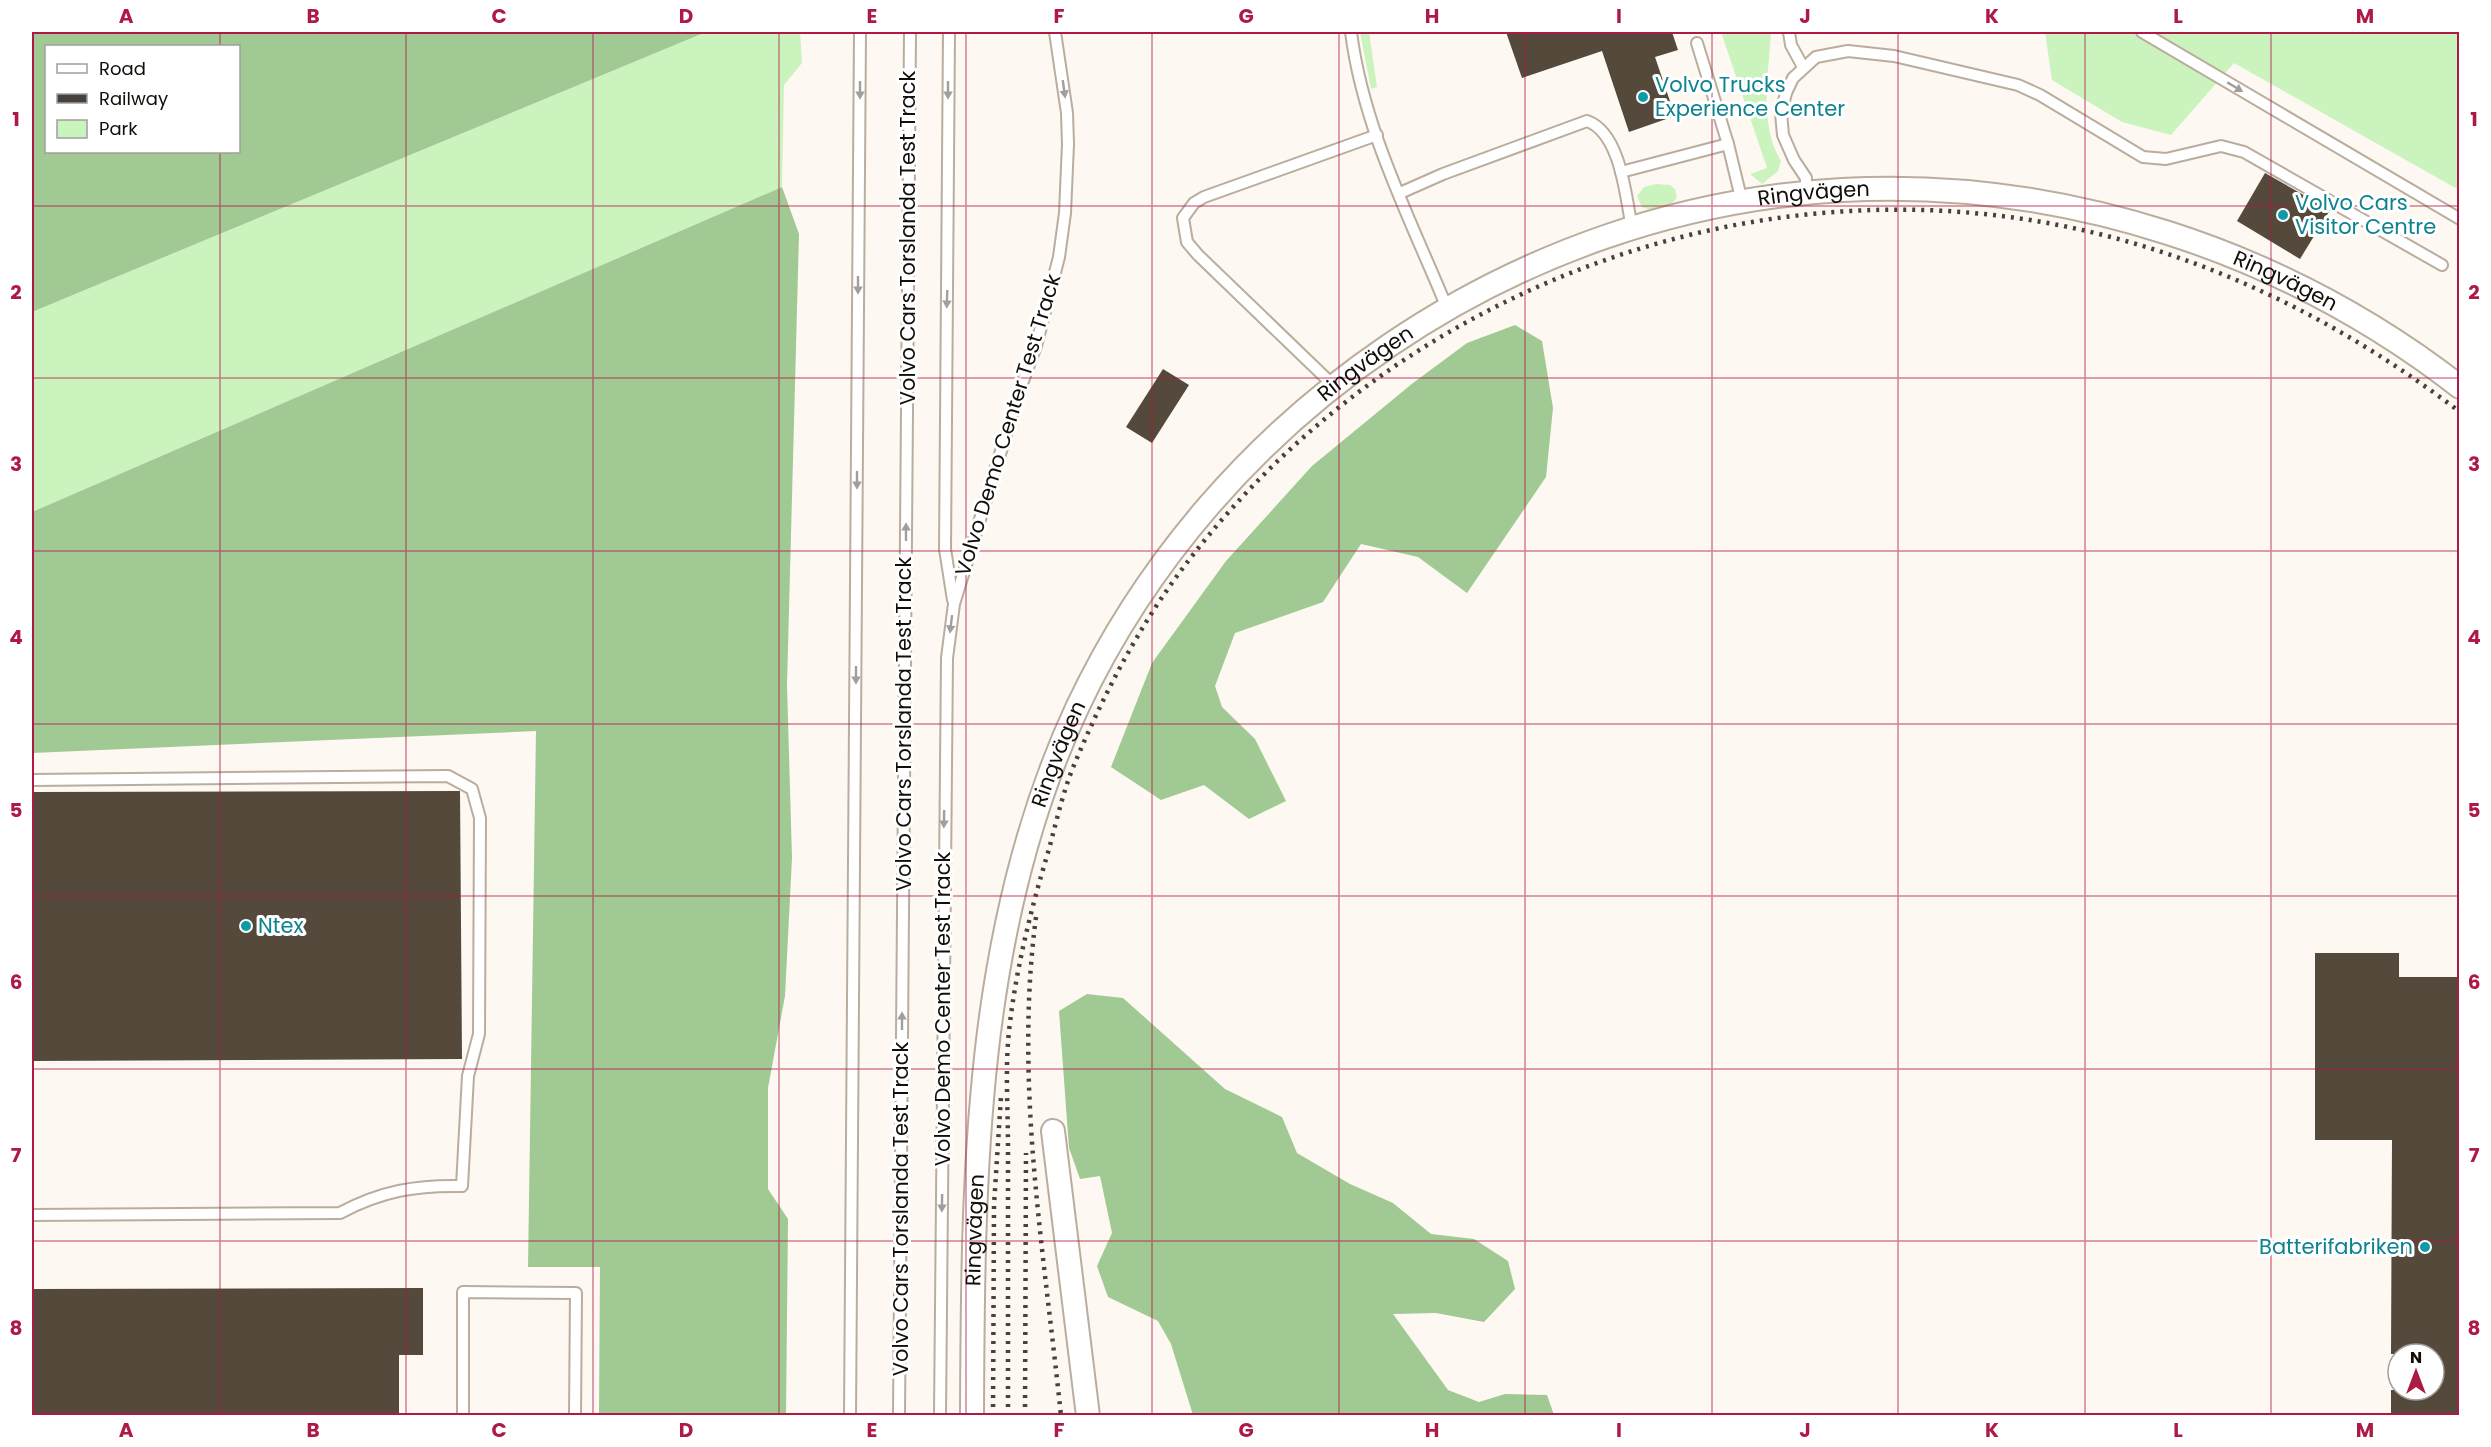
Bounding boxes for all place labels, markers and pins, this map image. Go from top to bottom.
place label: Volvo Trucks Experience Center [1655,70,1845,123]
marker: Volvo Trucks Experience Center [1636,90,1650,104]
place label: Volvo Cars Visitor Centre [2295,188,2436,241]
marker: Volvo Cars Visitor Centre [2276,208,2290,222]
place label: Ntex [258,911,304,940]
marker: Ntex [239,919,253,933]
place label: Batterifabriken [2259,1232,2413,1261]
marker: Batterifabriken [2418,1240,2432,1254]

